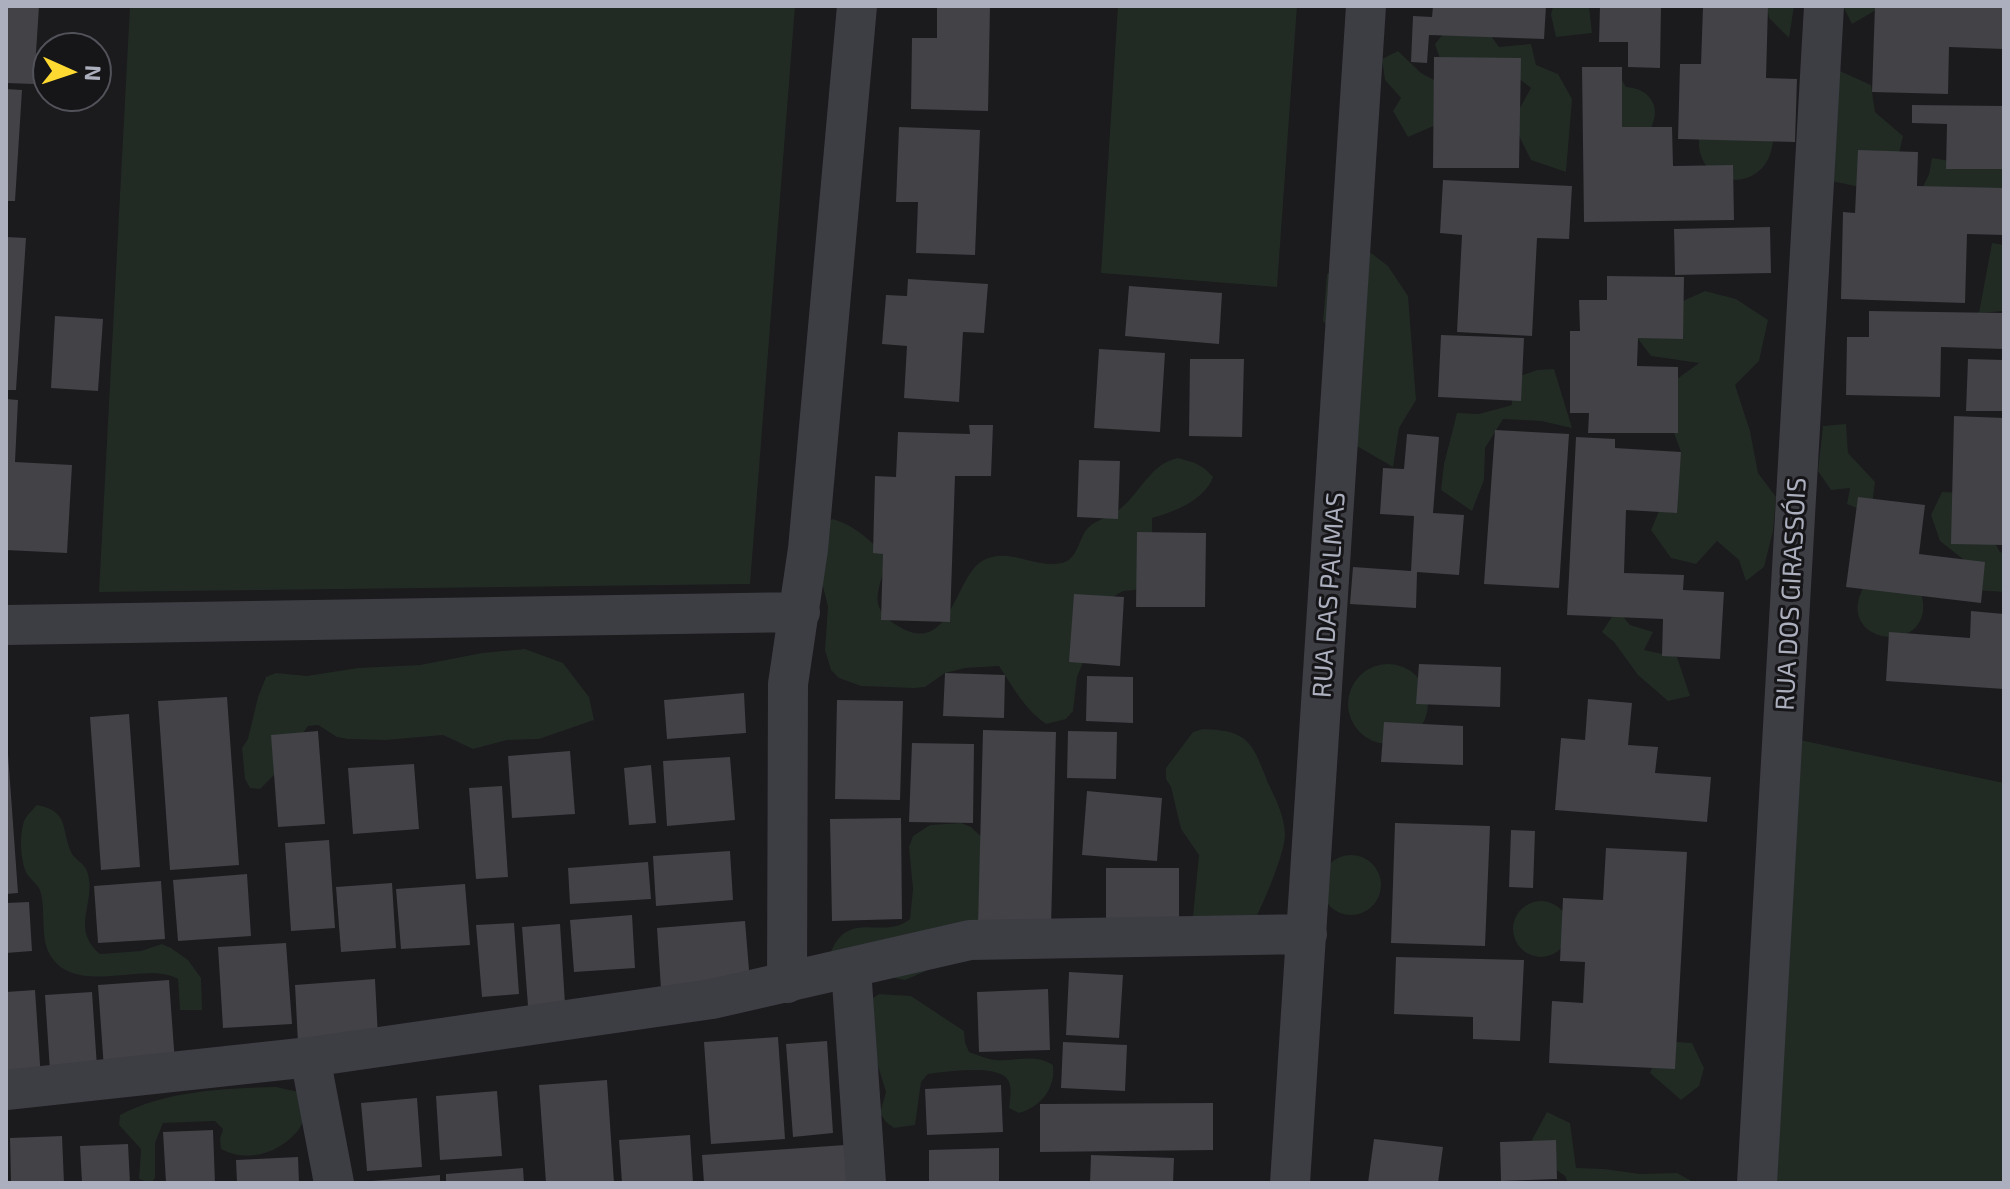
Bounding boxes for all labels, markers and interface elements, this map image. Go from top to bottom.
north arrow [32,32,112,112]
text: N [81,65,107,82]
street label: RUA DOS GIRASSÓIS [1769,477,1813,711]
street label: RUA DAS PALMAS [1306,491,1352,699]

